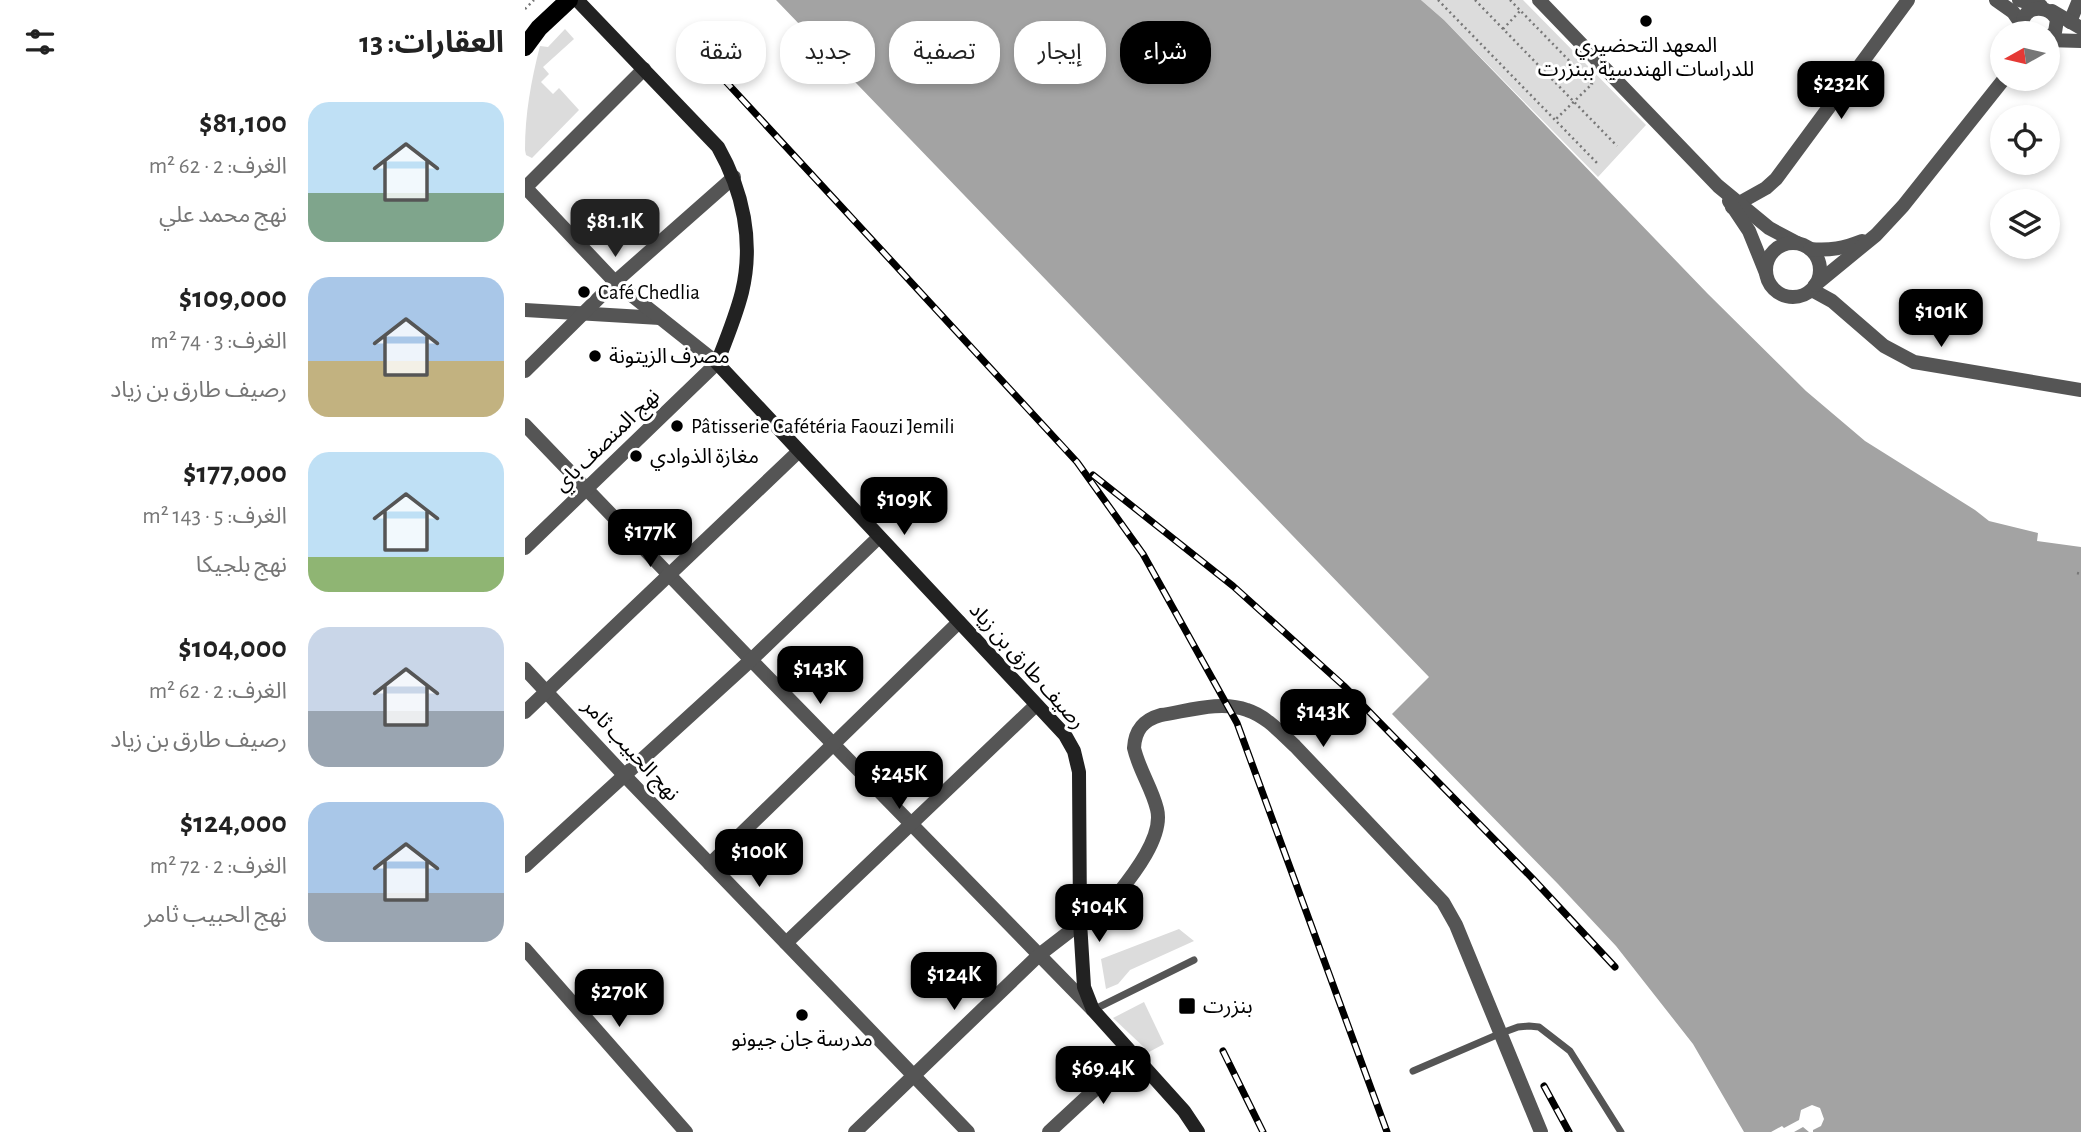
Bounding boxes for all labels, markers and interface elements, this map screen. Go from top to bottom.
marker: المعهد التحضيري للدراسات الهندسية ببنزرت [1638,13,1654,29]
chip: شقة [676,21,766,84]
chip: جديد [780,21,875,84]
chip: تصفية [889,21,1000,84]
chip: إيجار [1014,21,1106,84]
chip: شراء [1120,21,1211,84]
north arrow [1990,21,2060,91]
map controls [1990,21,2060,259]
icon: filters [21,23,59,61]
text: العقارات: 13 [359,28,504,58]
place label: المعهد التحضيري للدراسات الهندسية ببنزرت [1538,35,1754,81]
pin: $232K [1792,61,1890,121]
text: $232K [1813,72,1869,95]
button: locate [1990,105,2060,175]
text: $81,100 [199,108,287,138]
icon: home [364,130,448,214]
text: الغرف: 2 · 62 m² [149,155,287,178]
button: layers [1990,189,2060,259]
pin: $81.1K [558,200,672,259]
text: نهج محمد علي [159,204,287,227]
text: $81.1K [587,210,643,233]
place label: Café Chedlia [598,282,700,303]
text: $109,000 [179,283,287,313]
marker: Café Chedlia [576,284,592,300]
pin: $101K [1892,290,1990,349]
text: $101K [1915,300,1967,323]
icon: home [364,305,448,389]
text: الغرف: 3 · 74 m² [150,330,287,353]
place label: مصرف الزيتونة [609,346,730,368]
marker: مصرف الزيتونة [587,348,603,364]
text: رصيف طارق بن زياد [110,379,287,402]
street label: نهج المنصف باي [550,385,667,499]
place label: Pâtisserie Cafétéria Faouzi Jemili [691,416,955,437]
marker: Pâtisserie Cafétéria Faouzi Jemili [669,418,685,434]
place label: مغازة الذوادي [650,446,759,471]
marker: مغازة الذوادي [628,448,644,464]
text: $177,000 [183,458,287,488]
pin: $109K [855,477,953,537]
icon: home [364,480,448,564]
text: $109K [876,488,932,511]
text: الغرف: 5 · 143 m² [142,505,287,528]
pin: $177K [601,510,699,569]
text: $177K [624,520,676,543]
text: نهج بلجيكا [196,554,287,577]
street label: رصيف طارق بن زياد [964,599,1089,734]
text: $104,000 [178,633,287,663]
pin: $143K [771,646,869,706]
icon: home [364,655,448,739]
text: $143K [793,657,847,680]
text: الغرف: 2 · 62 m² [149,680,287,703]
pin: $143K [1274,690,1372,749]
street label: نهج الحبيب ثامر [575,694,683,808]
text: $143K [1296,700,1350,723]
text: رصيف طارق بن زياد [110,729,287,752]
pin: $245K [850,752,948,811]
text: $245K [871,762,927,785]
text: $124,000 [180,808,287,838]
icon: home [364,830,448,914]
pin: $100K [710,830,808,889]
text: $100K [731,840,787,863]
text: الغرف: 2 · 72 m² [150,855,287,878]
pin: $104K [1050,884,1148,944]
text: $104K [1071,895,1127,918]
text: نهج الحبيب ثامر [144,904,287,927]
pin: $124K [905,953,1003,1012]
text: $124K [927,963,981,986]
pin: $270K [570,970,668,1029]
text: $270K [591,980,647,1003]
marker: بنزرت [1177,996,1197,1016]
place label: بنزرت [1203,996,1253,1018]
marker: مدرسة جان جيونو [794,1007,810,1023]
place label: مدرسة جان جيونو [731,1029,873,1051]
pin: $69.4K [1046,1046,1160,1106]
text: $69.4K [1072,1057,1134,1080]

